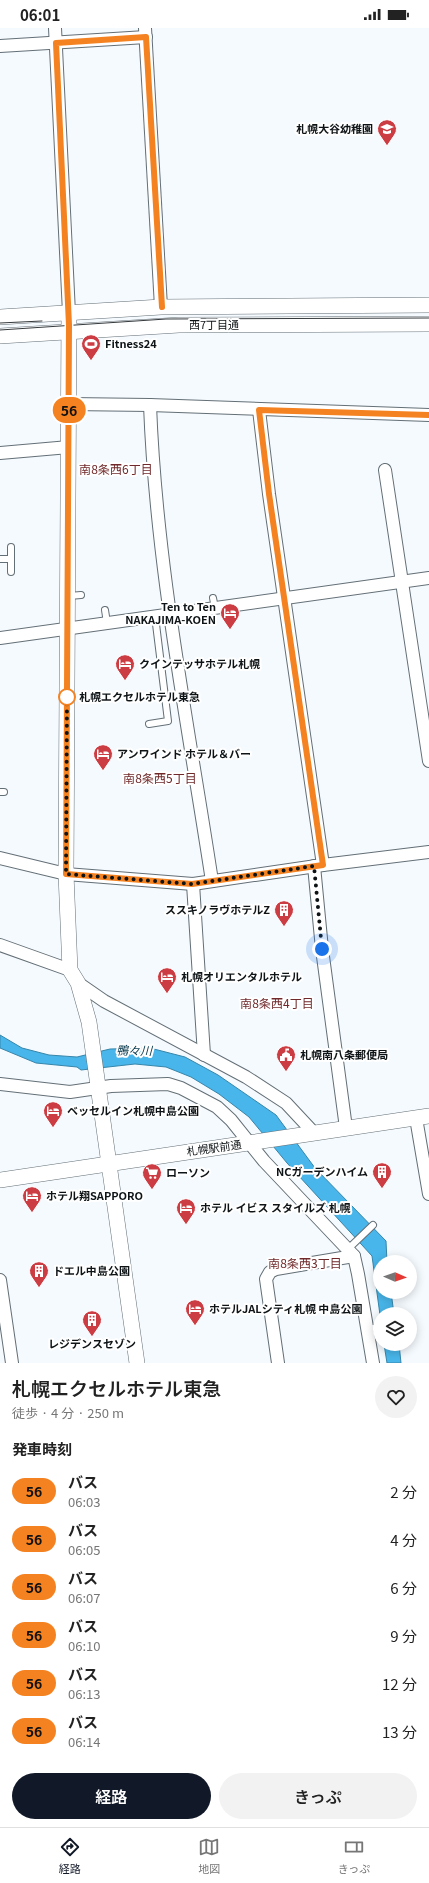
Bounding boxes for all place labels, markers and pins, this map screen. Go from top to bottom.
school or university icon: 札幌大谷幼稚園 [376,118,398,146]
place label: 札幌大谷幼稚園 [296,120,373,136]
sports icon: Fitness24 [80,333,102,361]
place label: Fitness24 [105,335,157,351]
place label: Ten to Ten NAKAJIMA-KOEN [125,598,216,627]
hotel icon: Ten to Ten NAKAJIMA-KOEN [219,602,241,630]
hotel icon: クインテッサホテル札幌 [114,653,136,681]
place label: クインテッサホテル札幌 [139,655,260,671]
marker: 札幌エクセルホテル東急 [58,688,76,706]
place label: 札幌エクセルホテル東急 [79,688,200,704]
hotel icon: アンワインド ホテル＆バー [92,743,114,771]
place label: アンワインド ホテル＆バー [117,745,251,761]
building icon: ススキノラヴホテルZ [273,899,295,927]
place label: ススキノラヴホテルZ [165,901,270,917]
hotel icon: 札幌オリエンタルホテル [156,966,178,994]
place label: 札幌オリエンタルホテル [181,968,302,984]
public building icon: 札幌南八条郵便局 [275,1044,297,1072]
place label: 札幌南八条郵便局 [300,1046,388,1062]
hotel icon: ベッセルイン札幌中島公園 [42,1100,64,1128]
place label: ベッセルイン札幌中島公園 [67,1102,199,1118]
building icon: NCガーデンハイム [371,1161,393,1189]
supermarket icon: ローソン [141,1162,163,1190]
place label: NCガーデンハイム [276,1163,368,1179]
place label: ローソン [166,1164,210,1180]
hotel icon: ホテル翔SAPPORO [21,1185,43,1213]
place label: ホテル翔SAPPORO [46,1187,143,1203]
hotel icon: ホテル イビス スタイルズ 札幌 [175,1197,197,1225]
place label: ホテル イビス スタイルズ 札幌 [200,1199,351,1215]
building icon: ドエル中島公園 [28,1260,50,1288]
place label: ドエル中島公園 [53,1262,130,1278]
hotel icon: ホテルJALシティ札幌 中島公園 [184,1298,206,1326]
place label: ホテルJALシティ札幌 中島公園 [209,1300,363,1316]
building icon: レジデンスセゾン [81,1309,103,1337]
place label: レジデンスセゾン [48,1335,136,1351]

